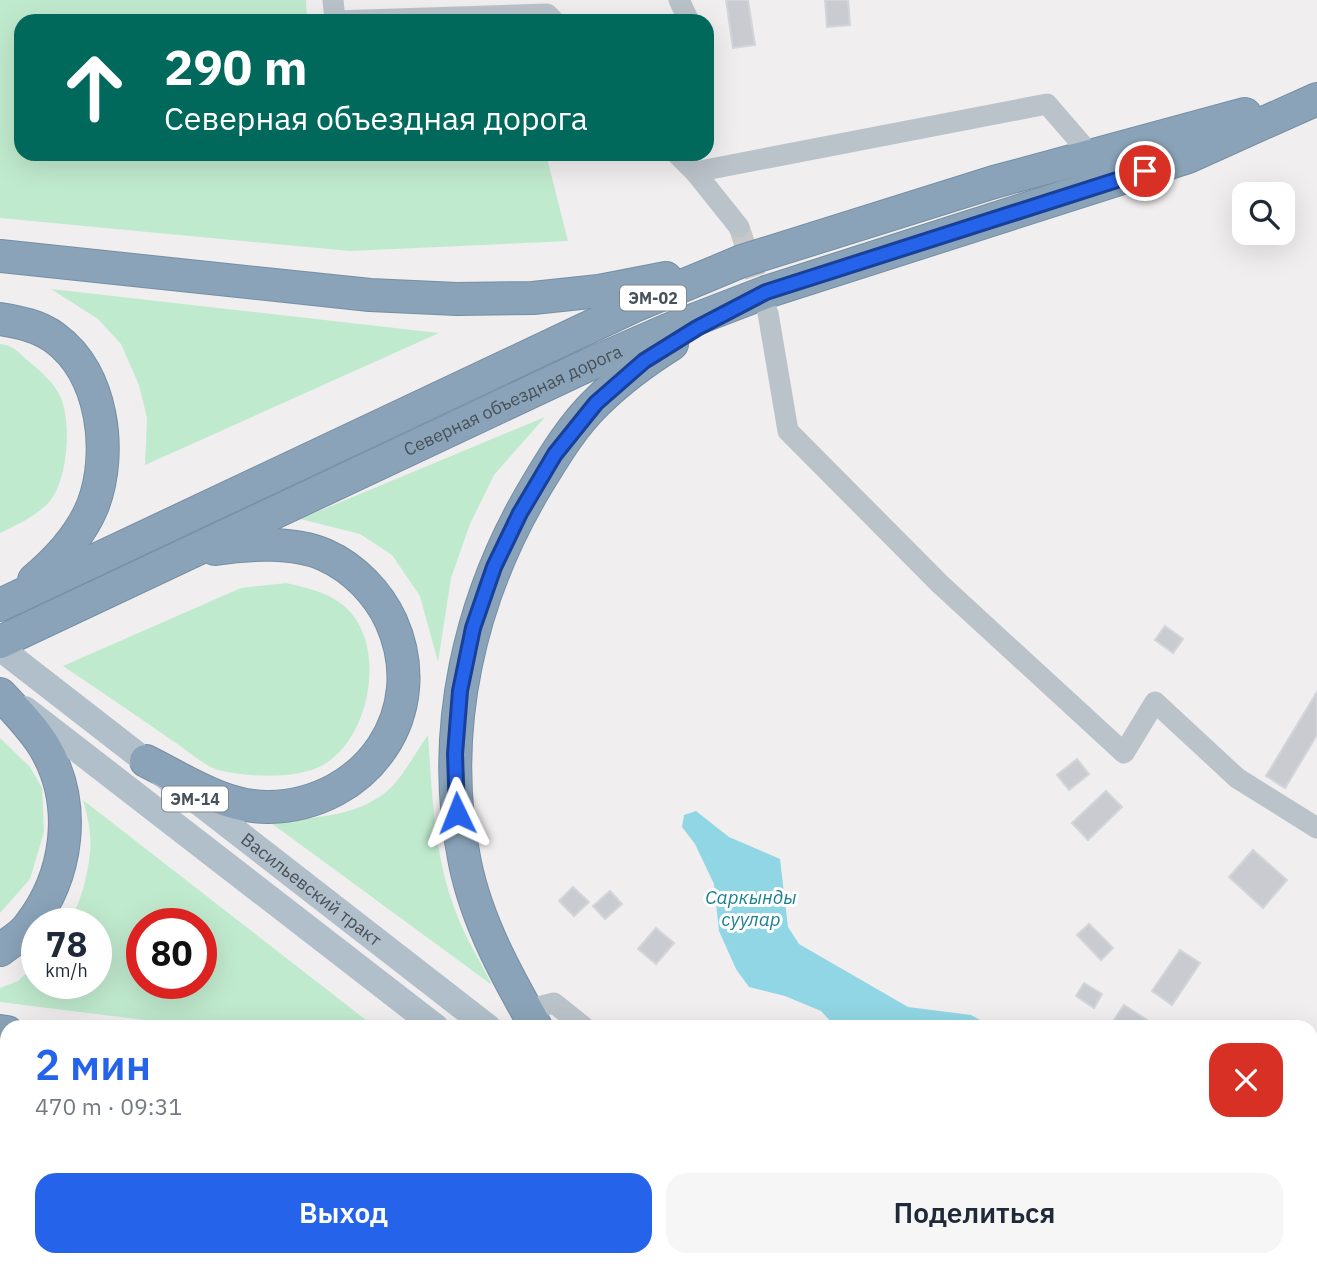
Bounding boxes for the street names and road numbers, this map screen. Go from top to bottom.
road number: ЭМ-02 [620,286,686,310]
street label: Северная объездная дорога [400,339,626,461]
road number: ЭМ-14 [162,786,228,812]
street label: Васильевский тракт [237,827,387,951]

